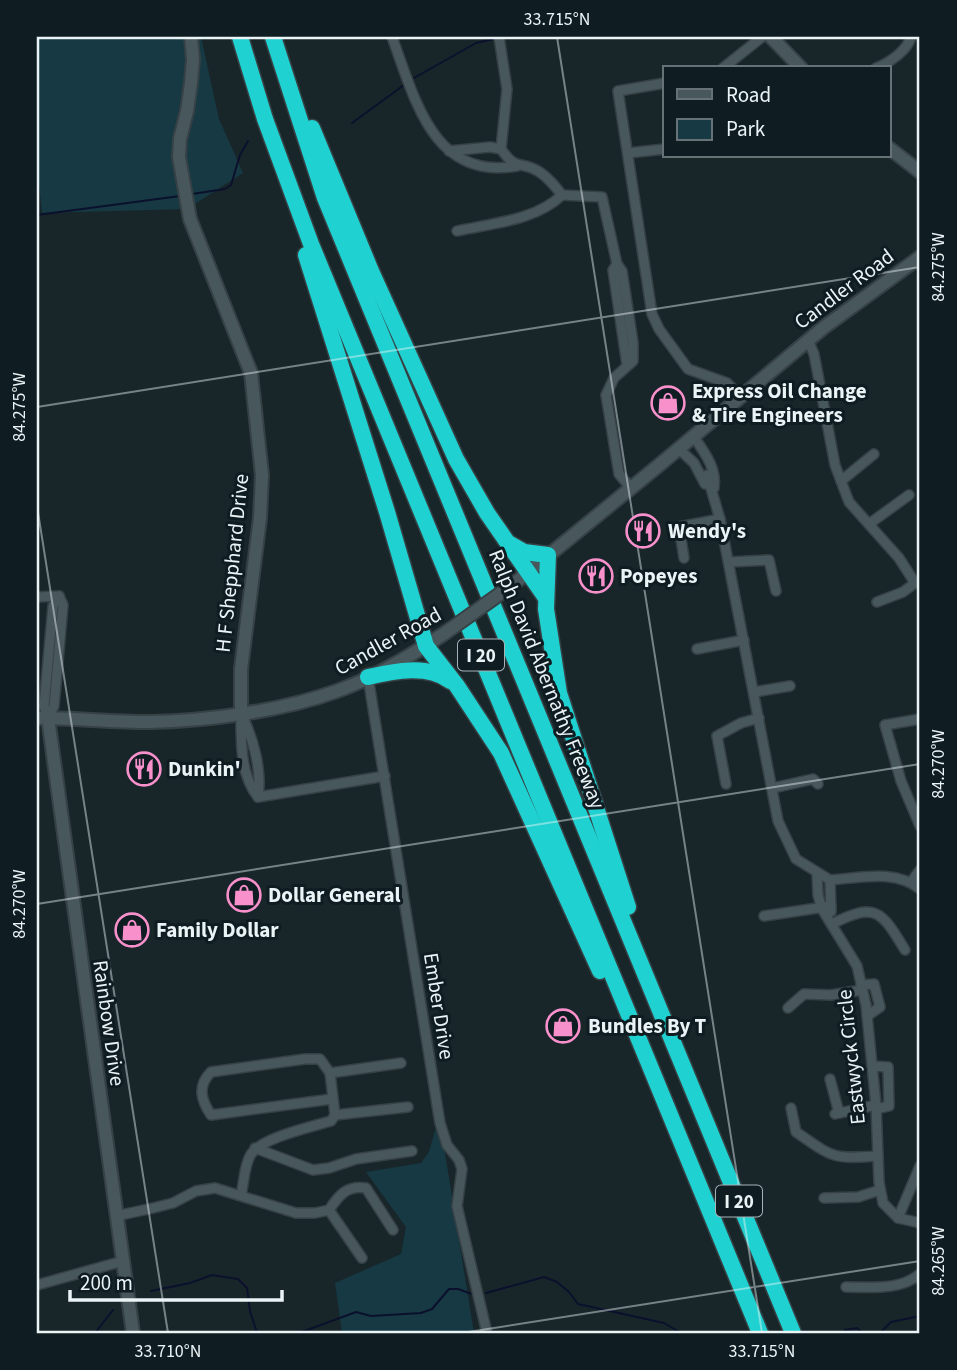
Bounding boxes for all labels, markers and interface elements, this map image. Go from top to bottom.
text: 33.715°N [524,7,590,32]
legend [663,66,890,158]
text: Road [726,80,771,110]
text: Park [726,114,766,144]
text: 84.275°W [926,232,951,302]
street label: Candler Road [788,241,900,337]
text: 84.275°W [7,372,32,442]
place label: Express Oil Change & Tire Engineers [692,376,867,430]
shop icon: Express Oil Change & Tire Engineers [649,384,687,422]
street label: H F Shepphard Drive [208,472,256,654]
restaurant icon: Wendy's [624,512,662,550]
place label: Wendy's [668,516,746,546]
street label: Ralph David Abernathy Freeway [481,545,613,814]
restaurant icon: Popeyes [577,557,615,595]
place label: Popeyes [620,561,697,591]
street label: Candler Road [329,599,447,683]
road number: I 20 [458,640,504,670]
text: 84.270°W [926,729,951,799]
restaurant icon: Dunkin' [125,750,163,788]
place label: Dunkin' [168,754,241,784]
text: 84.270°W [7,869,32,939]
shop icon: Dollar General [225,876,263,914]
place label: Dollar General [268,880,401,910]
shop icon: Family Dollar [113,911,151,949]
place label: Family Dollar [156,915,279,945]
street label: Ember Drive [416,951,462,1061]
street label: Rainbow Drive [85,958,133,1088]
street label: Eastwyck Circle [829,988,873,1126]
shop icon: Bundles By T [544,1007,582,1045]
place label: Bundles By T [588,1011,707,1041]
road number: I 20 [716,1186,762,1217]
text: 84.265°W [926,1226,951,1296]
scale bar [70,1258,282,1302]
text: 200 m [80,1268,133,1298]
text: 33.710°N [135,1339,201,1364]
text: 33.715°N [729,1339,795,1364]

